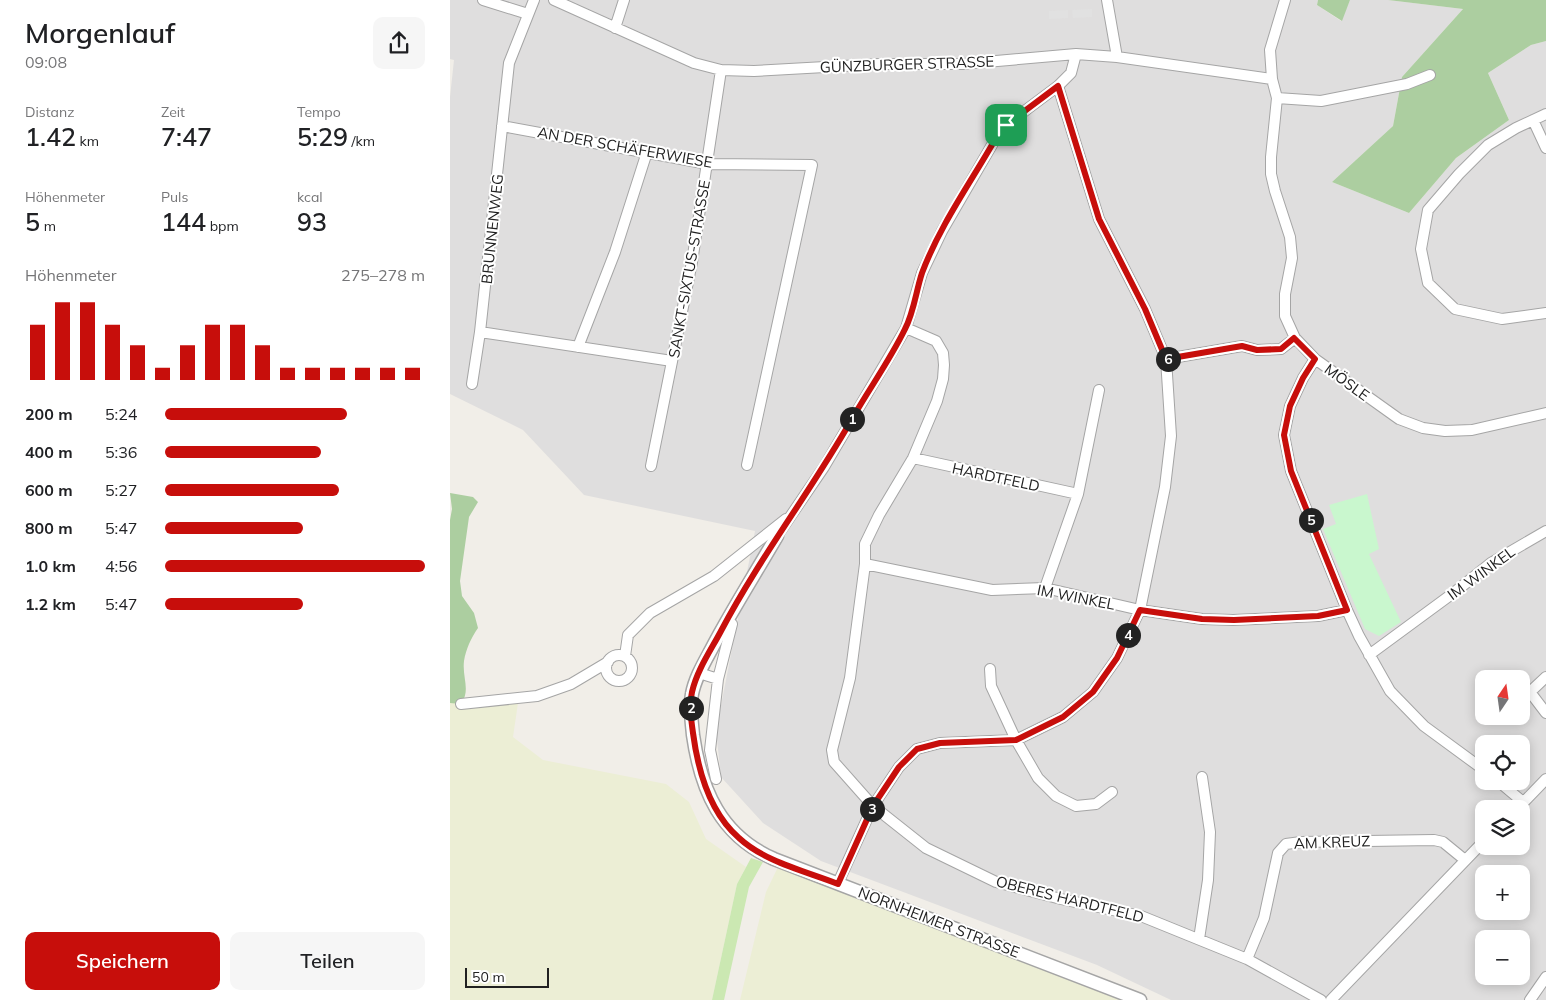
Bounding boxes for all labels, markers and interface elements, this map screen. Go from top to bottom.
text: Morgenlauf [25,15,175,50]
button: share [373,17,425,69]
street label: GÜNZBURGER STRASSE [820,51,995,77]
text: 09:08 [25,52,67,72]
text: Distanz [25,103,74,121]
text: Zeit [161,103,185,121]
text: Tempo [297,103,341,121]
pin [985,104,1027,146]
icon: arrive [992,111,1020,139]
text: 1.42 [25,121,76,152]
text: 7:47 [161,121,212,152]
text: 5:29 [297,121,348,152]
street label: AN DER SCHÄFERWIESE [536,122,714,172]
text: km [76,132,99,150]
text: /km [348,132,375,150]
street label: BRUNNENWEG [477,173,507,285]
street label: SANKT-SIXTUS-STRASSE [664,178,714,359]
text: Höhenmeter [25,188,105,206]
text: Puls [161,188,188,206]
text: kcal [297,188,323,206]
text: 5 [25,206,40,237]
text: 144 [161,206,206,237]
text: 93 [297,206,327,237]
text: m [40,217,56,235]
text: bpm [206,217,239,235]
text: Höhenmeter [25,265,117,285]
text: 275–278 m [341,265,425,285]
pin: 6 [1156,346,1180,372]
text: 6 [1164,350,1173,368]
street label: MÖSLE [1321,359,1373,405]
text: 200 m [25,404,73,424]
text: 5:24 [105,404,137,424]
pin: 1 [840,406,864,432]
text: 1 [848,410,857,428]
text: 400 m [25,442,73,462]
text: 5:36 [105,442,137,462]
street label: HARDTFELD [950,458,1042,496]
text: 600 m [25,480,73,500]
text: 5:27 [105,480,137,500]
pin: 5 [1298,508,1324,532]
text: 5 [1307,511,1316,529]
text: 800 m [25,518,73,538]
text: 5:47 [105,518,137,538]
street label: IM WINKEL [1443,542,1519,604]
text: 1.0 km [25,556,76,576]
text: 4:56 [105,556,137,576]
street label: IM WINKEL [1035,580,1117,614]
text: 1.2 km [25,594,76,614]
text: 5:47 [105,594,137,614]
pin: 4 [1116,622,1140,648]
text: 4 [1124,626,1133,644]
north arrow [1475,670,1530,725]
map controls [1475,670,1530,985]
pin: 2 [678,696,704,720]
text: 2 [687,699,696,717]
button: locate [1475,735,1530,790]
pin: 3 [860,796,884,822]
text: 3 [868,800,877,818]
button: layers [1475,800,1530,855]
street label: AM KREUZ [1293,831,1371,853]
button: + [1475,865,1530,920]
street label: OBERES HARDTFELD [994,871,1146,927]
street label: NORNHEIMER STRASSE [856,882,1023,962]
button: − [1475,930,1530,985]
button: Speichern [25,932,220,990]
button: Teilen [230,932,425,990]
scale bar [465,965,549,988]
text: 50 m [472,968,505,986]

